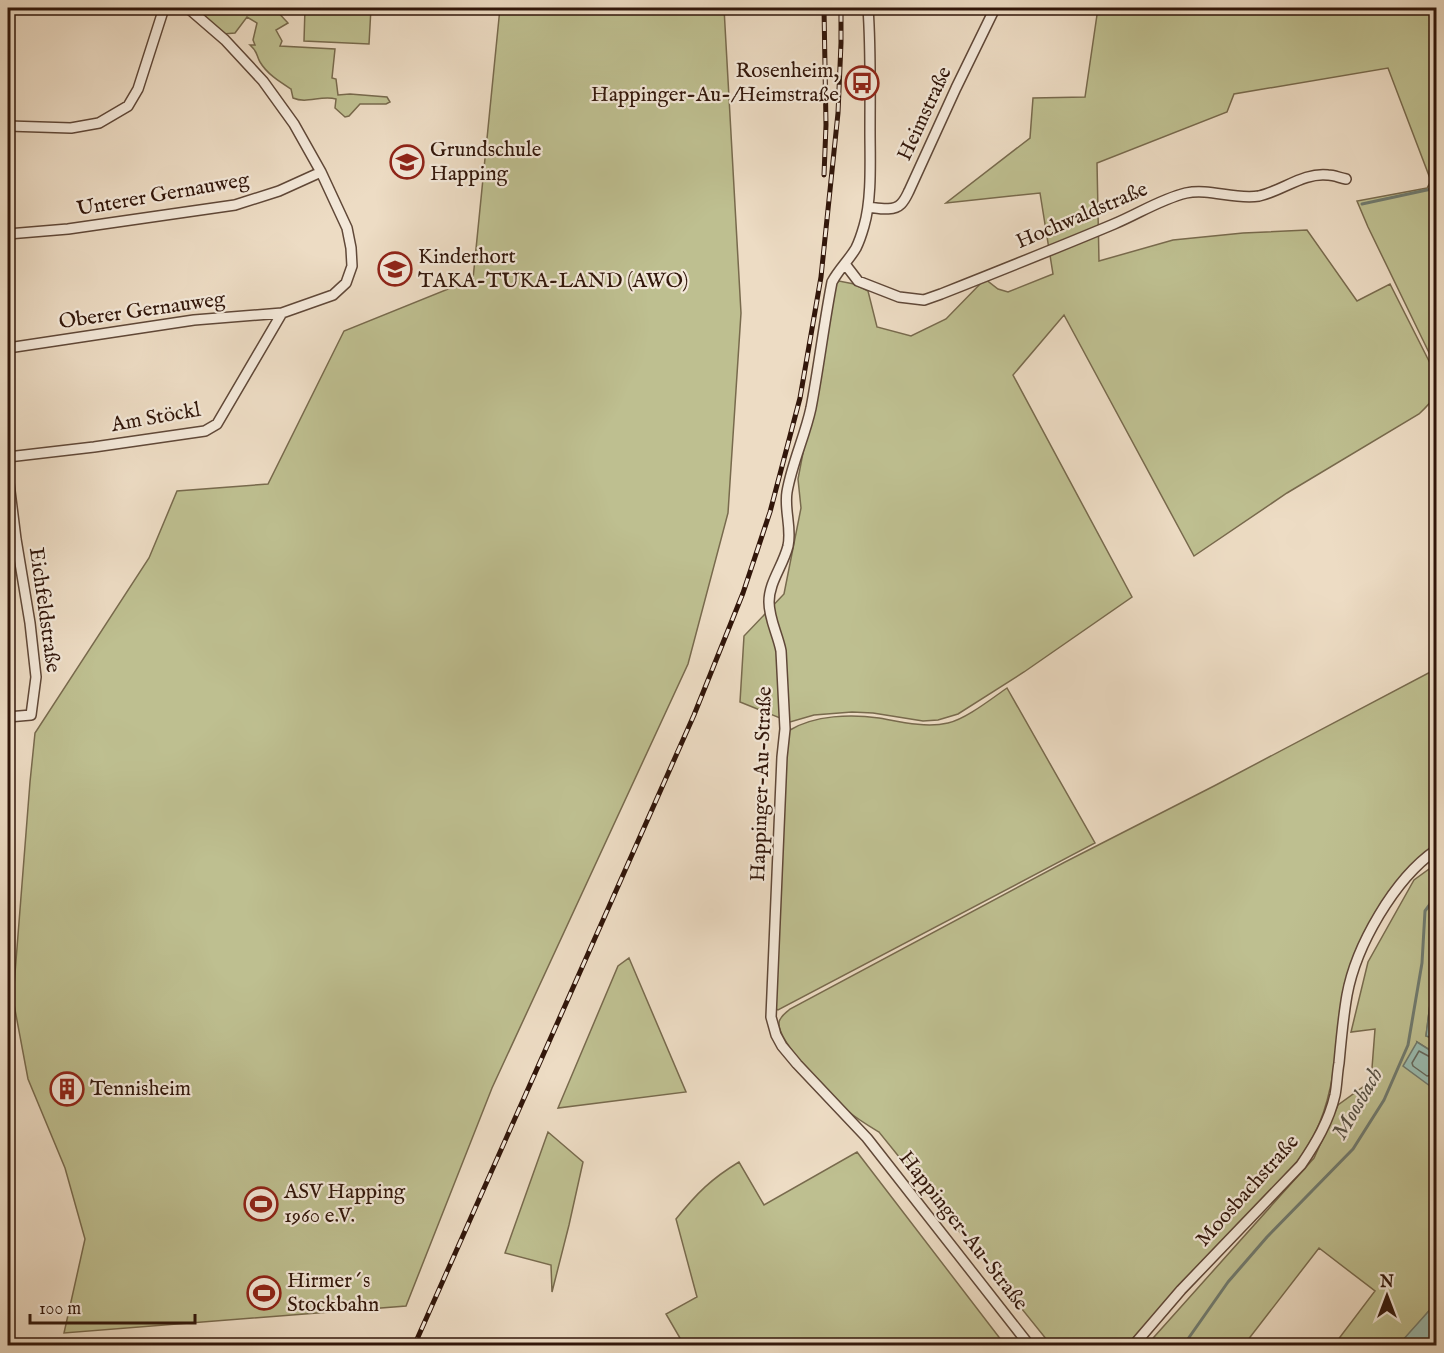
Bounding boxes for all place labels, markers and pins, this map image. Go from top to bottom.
place label: Rosenheim, Happinger-Au-/Heimstraße [591,58,839,109]
bus stop icon: Rosenheim, Happinger-Au-/Heimstraße [844,65,880,101]
place label: Grundschule Happing [430,137,542,188]
school or university icon: Grundschule Happing [389,144,425,180]
place label: Kinderhort TAKA-TUKA-LAND (AWO) [418,244,688,295]
school or university icon: Kinderhort TAKA-TUKA-LAND (AWO) [377,251,413,287]
building icon: Tennisheim [49,1071,85,1107]
place label: Tennisheim [90,1076,191,1103]
place label: ASV Happing 1960 e.V. [283,1179,406,1230]
sports icon: ASV Happing 1960 e.V. [243,1186,279,1222]
place label: Hirmer´s Stockbahn [287,1268,379,1319]
sports icon: Hirmer´s Stockbahn [246,1275,282,1311]

